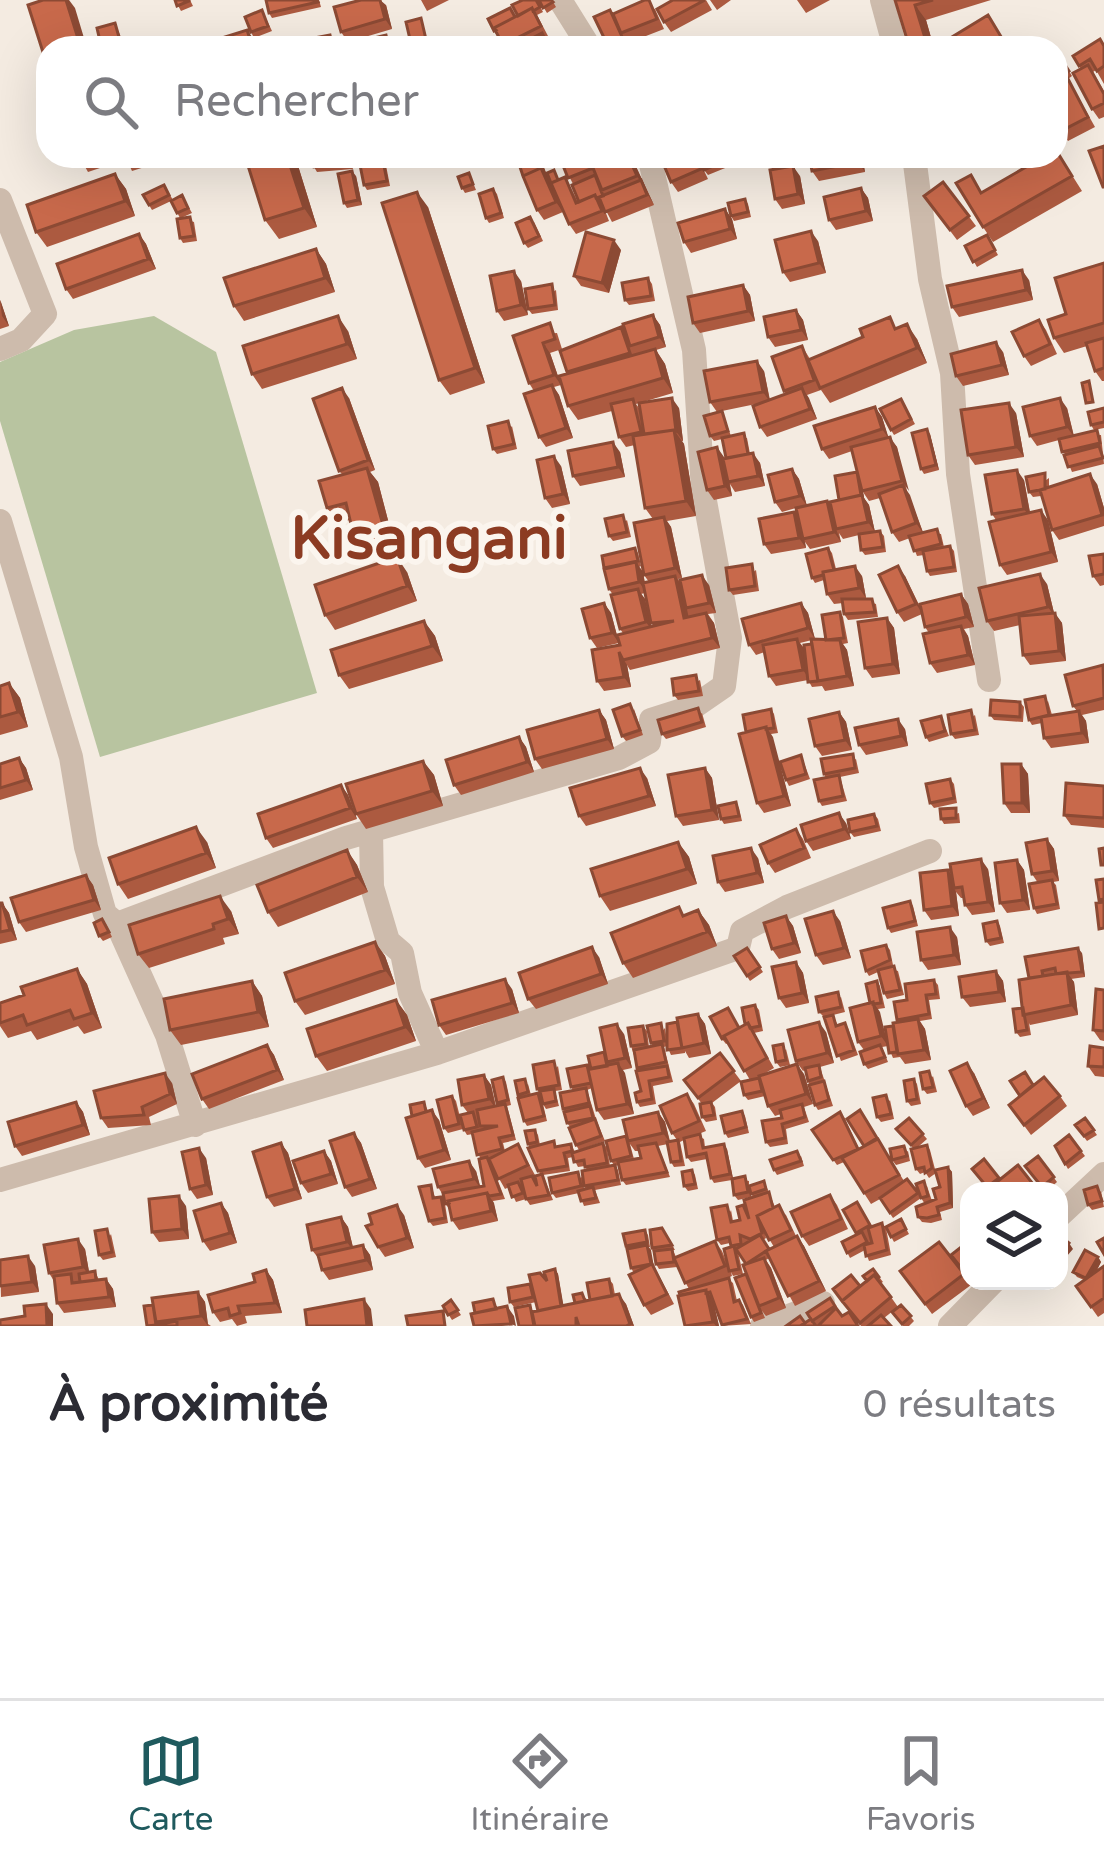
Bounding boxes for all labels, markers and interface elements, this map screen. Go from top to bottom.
search box [36,36,1068,168]
icon: search [78,69,144,135]
text: Rechercher [174,75,419,129]
district label: Kisangani [290,503,568,575]
map controls [960,1182,1068,1290]
button: layers [960,1182,1068,1290]
text: À proximité [48,1373,328,1435]
text: 0 résultats [863,1381,1056,1428]
tab: Carte [128,1728,214,1839]
tab: Itinéraire [470,1728,609,1839]
tab: Favoris [866,1728,976,1839]

